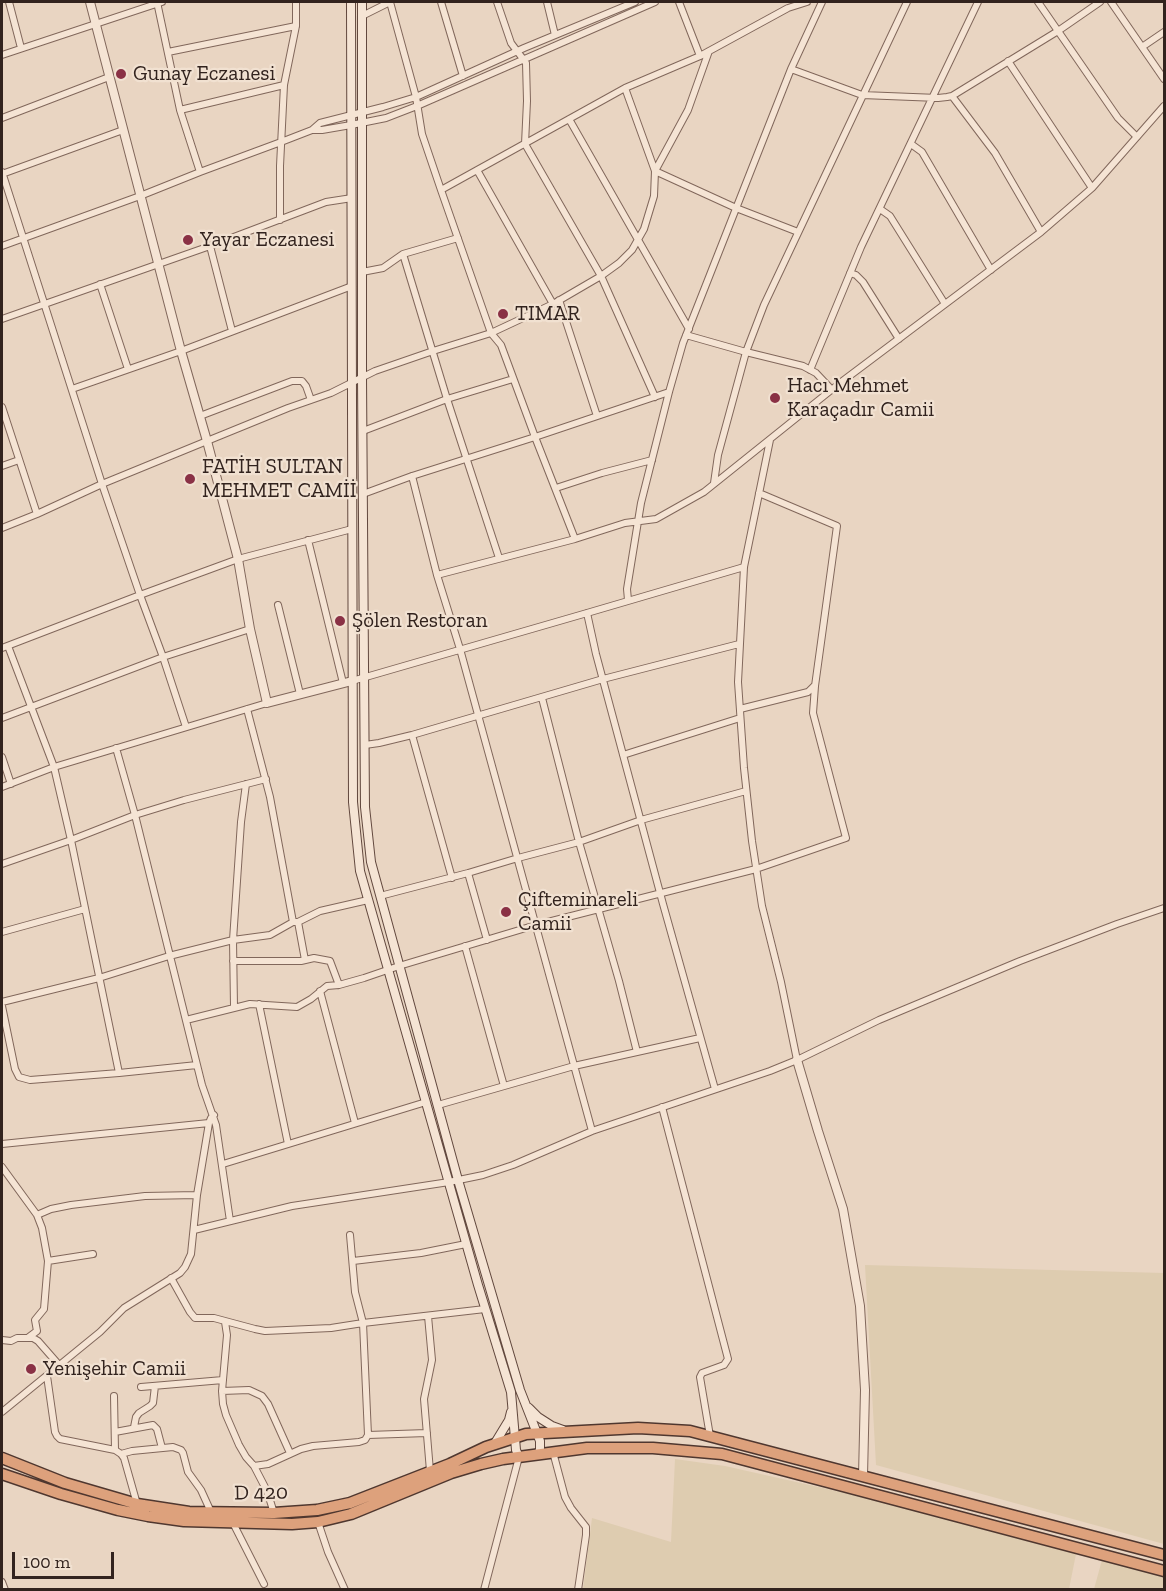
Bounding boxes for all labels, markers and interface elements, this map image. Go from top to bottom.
place label: Gunay Eczanesi [133,61,275,87]
marker: Gunay Eczanesi [114,67,128,81]
place label: Yayar Eczanesi [200,227,334,253]
marker: Yayar Eczanesi [181,233,195,247]
place label: TIMAR [515,301,580,327]
marker: TIMAR [496,307,510,321]
place label: Hacı Mehmet Karaçadır Camii [787,373,934,423]
marker: Hacı Mehmet Karaçadır Camii [768,391,782,405]
place label: FATİH SULTAN MEHMET CAMİİ [202,454,357,504]
marker: FATİH SULTAN MEHMET CAMİİ [183,472,197,486]
place label: Şölen Restoran [352,608,488,634]
marker: Şölen Restoran [333,614,347,628]
place label: Çifteminareli Camii [518,887,638,937]
marker: Çifteminareli Camii [499,905,513,919]
place label: Yenişehir Camii [43,1356,186,1382]
marker: Yenişehir Camii [24,1362,38,1376]
street label: D 420 [234,1480,288,1506]
scale bar [15,1540,117,1578]
text: 100 m [23,1551,70,1573]

